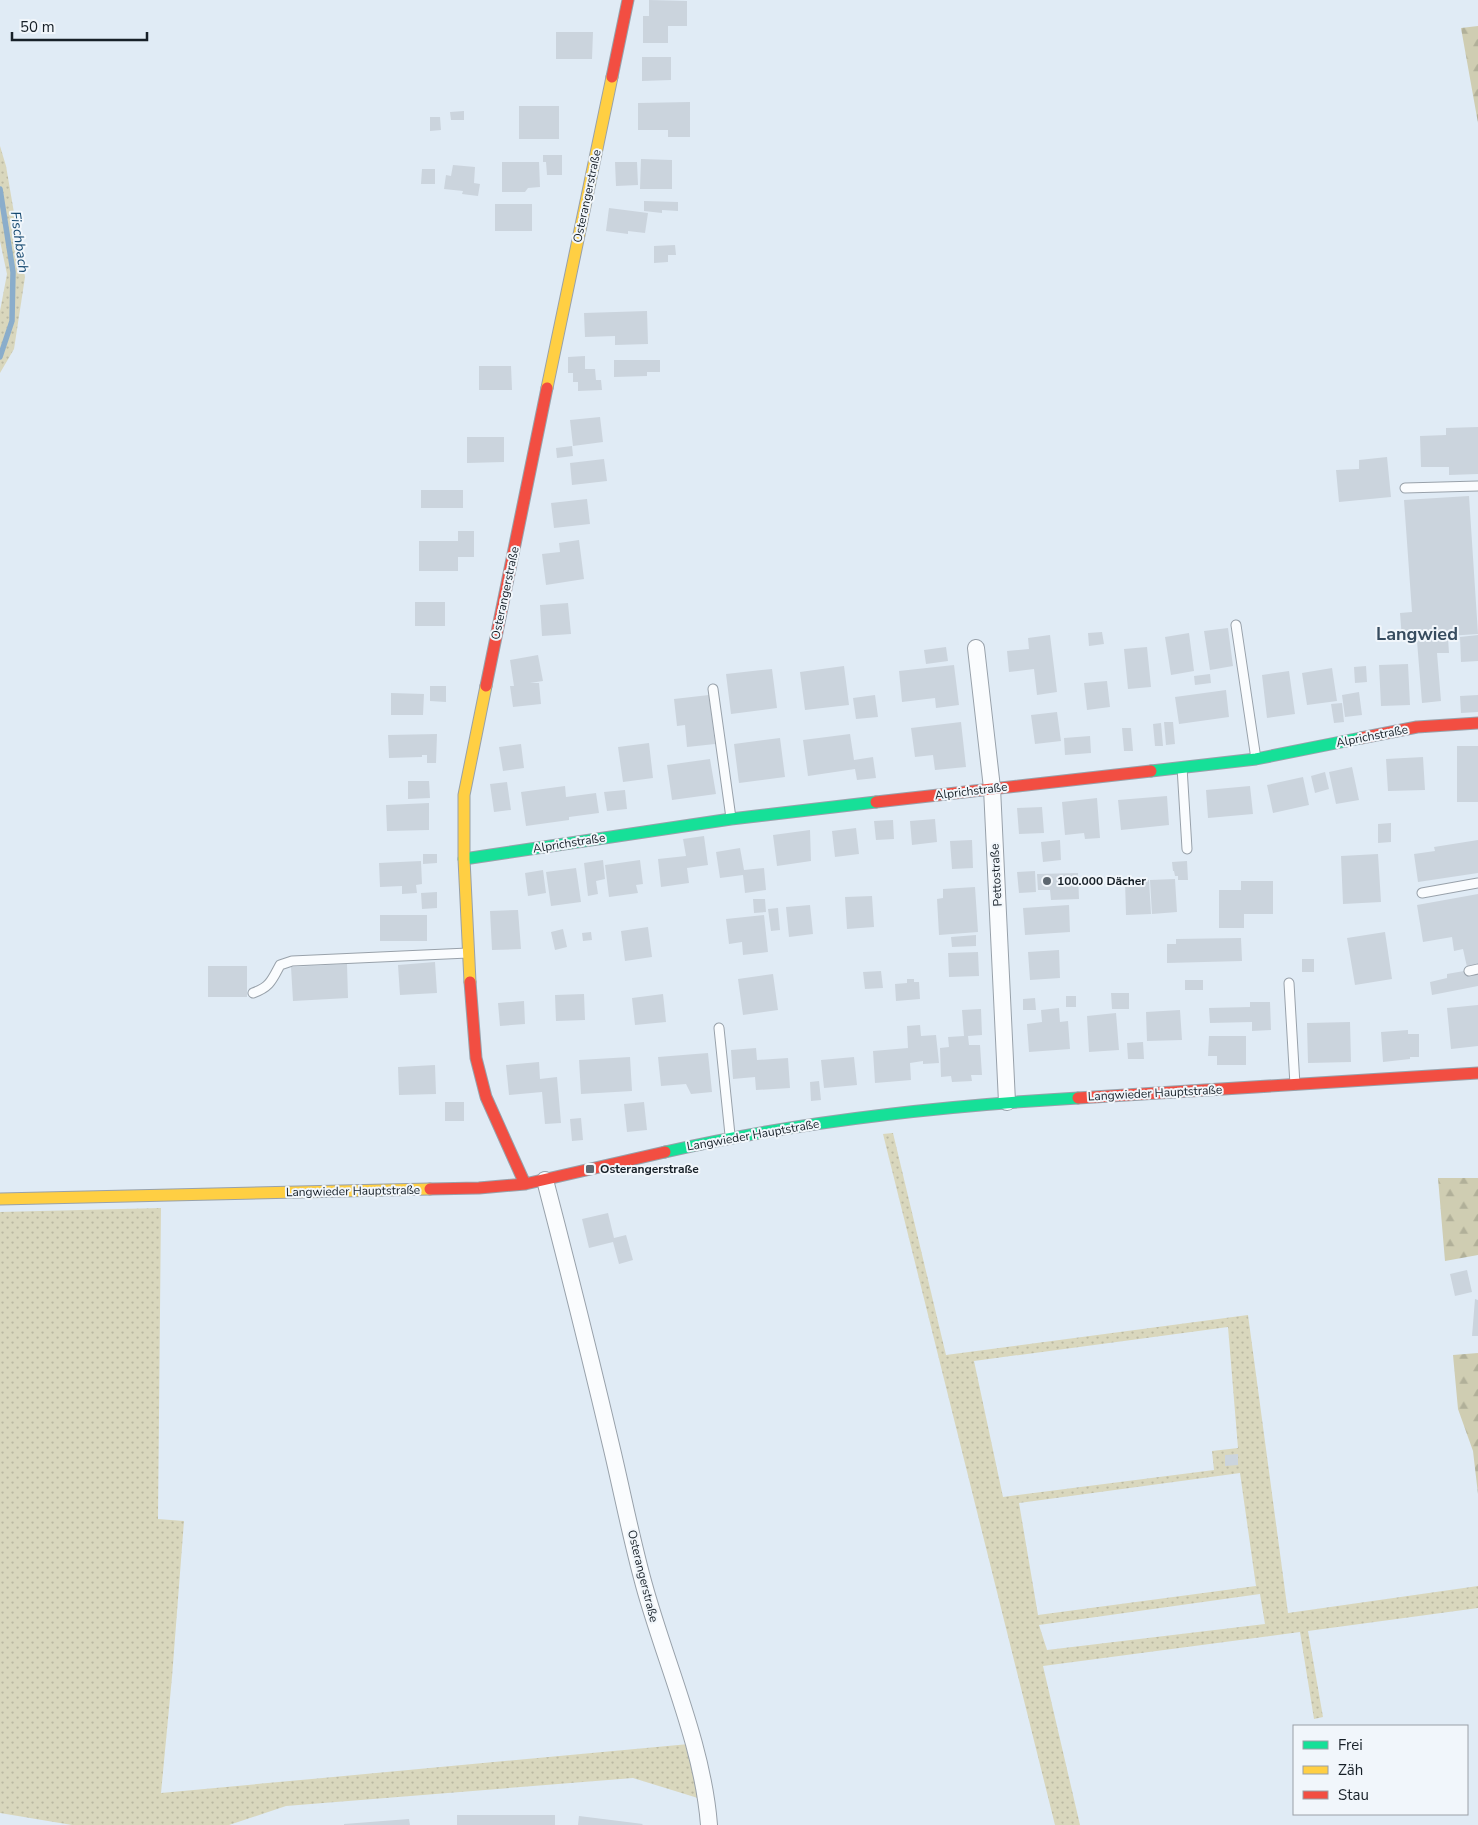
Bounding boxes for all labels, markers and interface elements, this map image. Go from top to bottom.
scale bar [12,10,148,42]
text: 50 m [20,17,55,37]
street label: Osterangerstraße [569,148,605,244]
water label: Fischbach [6,210,33,274]
street label: Osterangerstraße [487,545,523,641]
district label: Langwied [1376,622,1458,646]
street label: Alprichstraße [1335,721,1409,751]
street label: Alprichstraße [934,779,1008,803]
street label: Alprichstraße [532,829,606,857]
street label: Pettostraße [986,843,1006,907]
place label: 100.000 Dächer [1057,873,1146,889]
marker: 100.000 Dächer [1041,875,1053,887]
street label: Langwieder Hauptstraße [1087,1081,1223,1105]
street label: Langwieder Hauptstraße [685,1115,821,1155]
place label: Osterangerstraße [600,1161,699,1177]
marker: Osterangerstraße [584,1163,596,1175]
street label: Langwieder Hauptstraße [286,1182,420,1200]
street label: Osterangerstraße [624,1528,662,1624]
legend [1293,1725,1468,1815]
text: Frei [1338,1735,1363,1755]
text: Zäh [1338,1760,1363,1780]
text: Stau [1338,1785,1369,1805]

